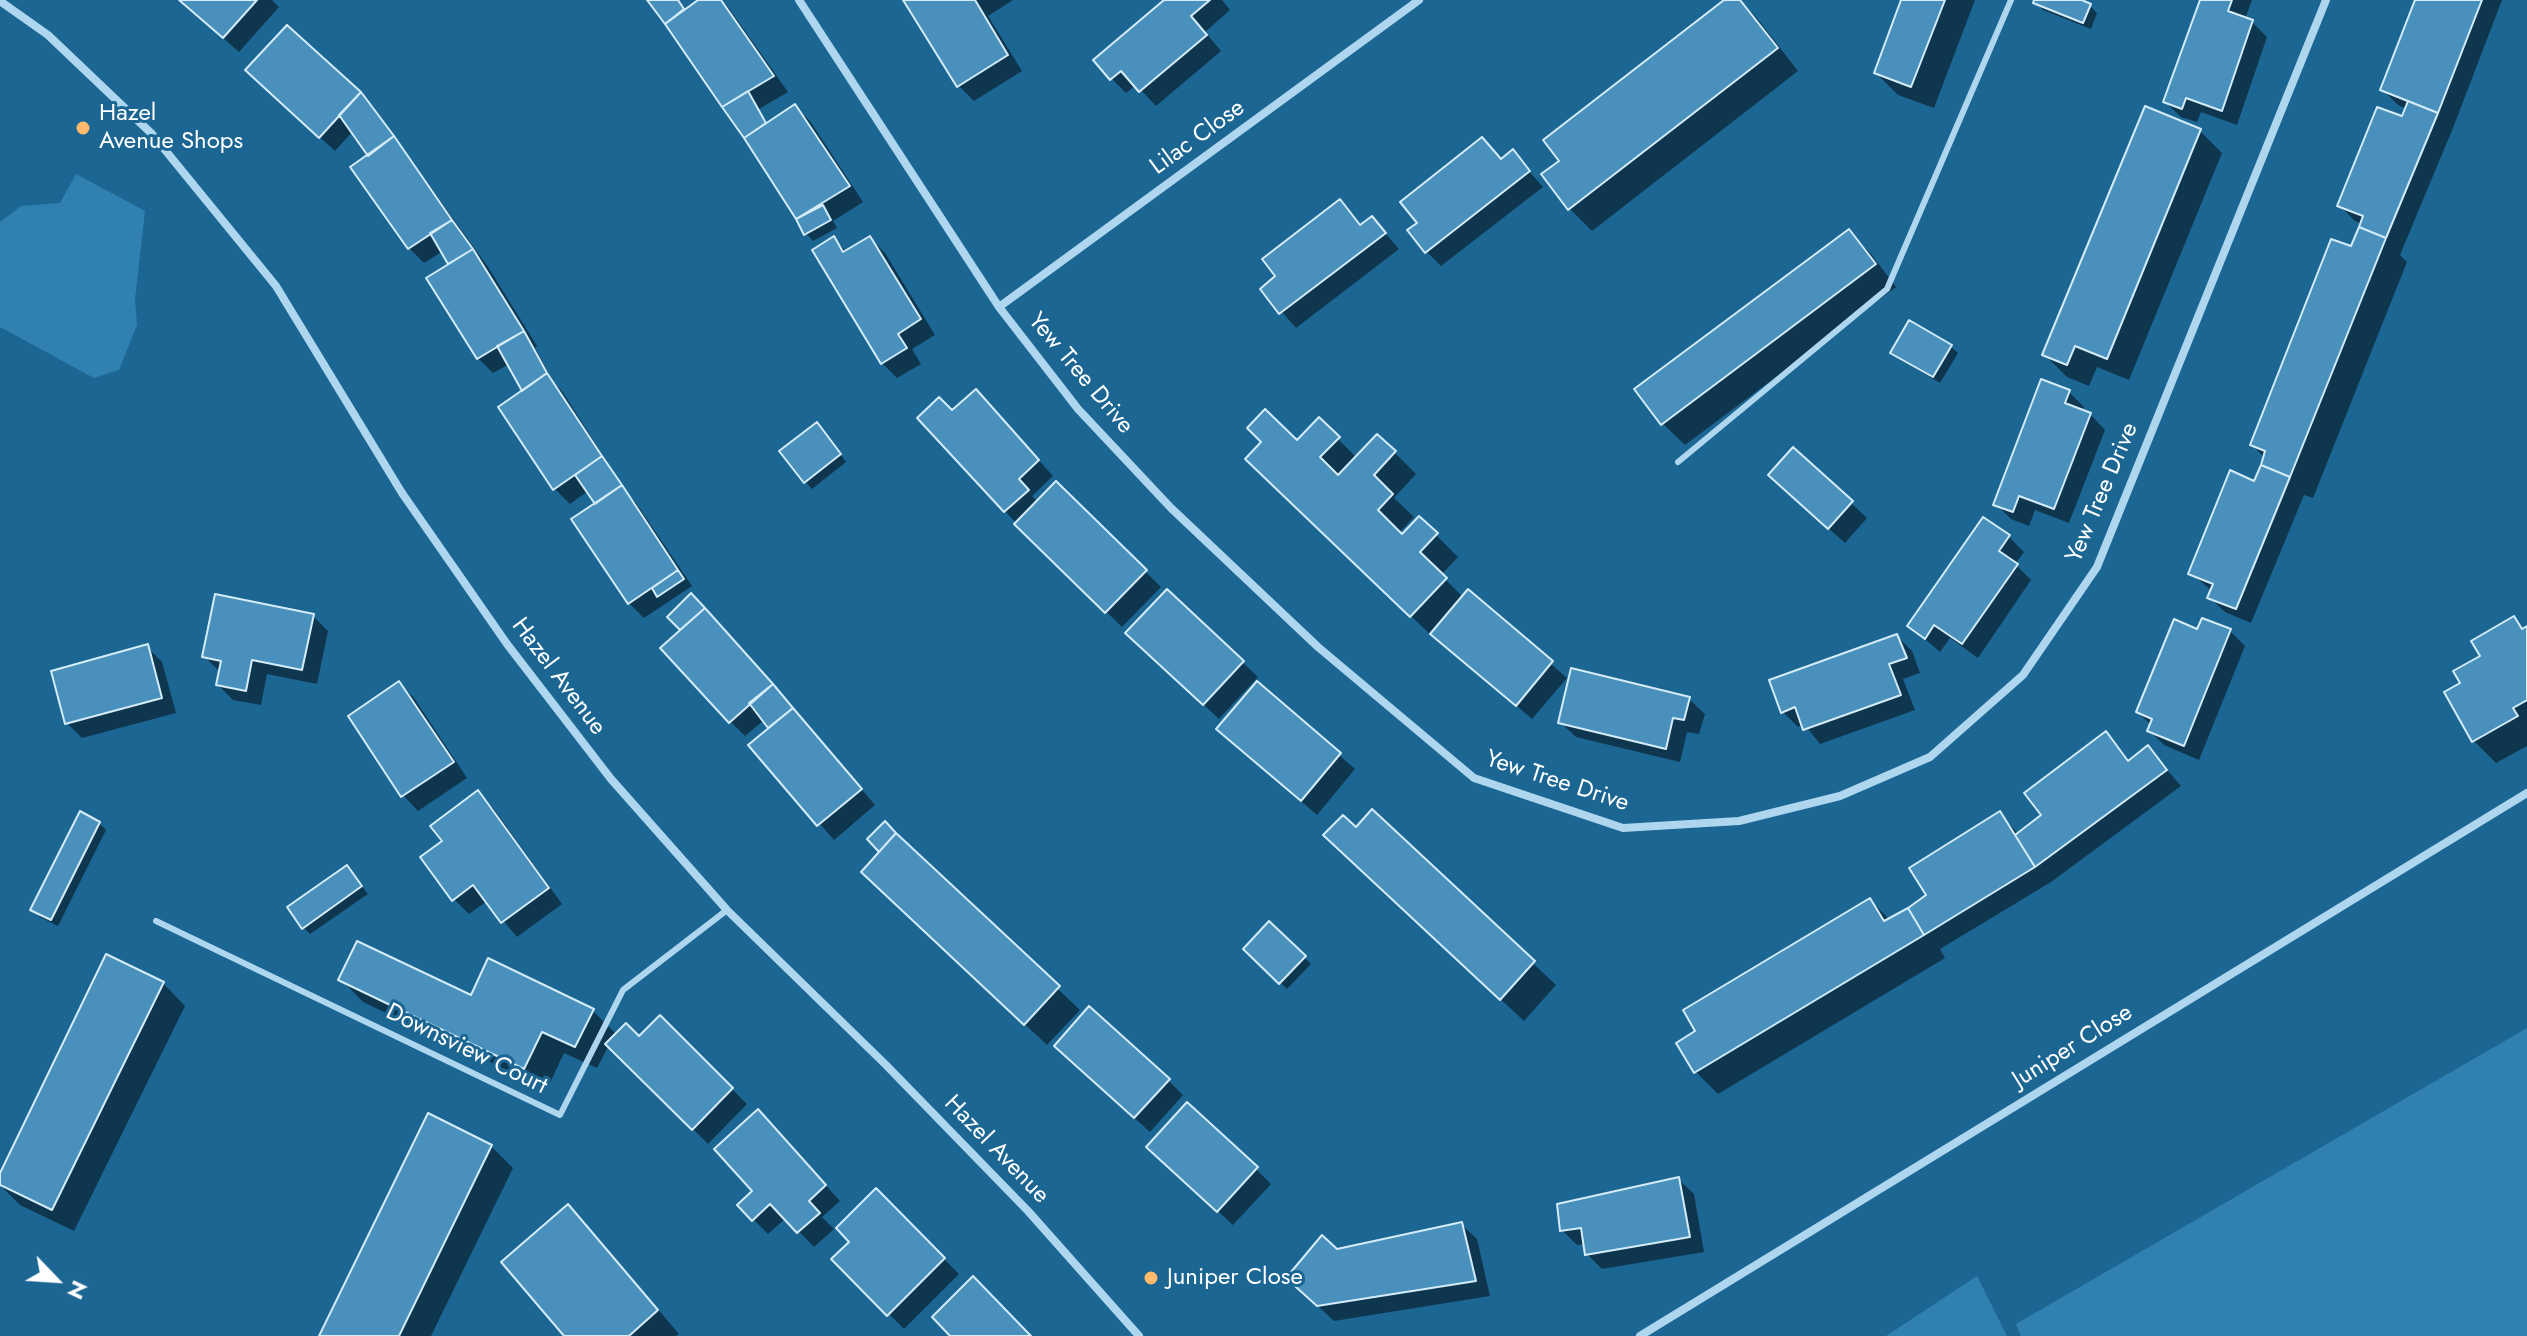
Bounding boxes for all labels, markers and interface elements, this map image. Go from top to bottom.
street label: Lilac Close [1145,94,1251,182]
place label: Hazel Avenue Shops [99,100,243,156]
marker: Hazel Avenue Shops [74,119,92,137]
street label: Yew Tree Drive [1021,308,1139,440]
street label: Yew Tree Drive [2061,419,2145,567]
street label: Hazel Avenue [505,613,611,741]
street label: Yew Tree Drive [1482,745,1632,819]
street label: Downsview Court [381,998,551,1102]
street label: Juniper Close [2008,999,2138,1095]
street label: Hazel Avenue [937,1090,1055,1210]
north arrow [16,1240,96,1320]
place label: Juniper Close [1167,1264,1303,1292]
marker: Juniper Close [1142,1269,1160,1287]
text: N [60,1275,96,1305]

